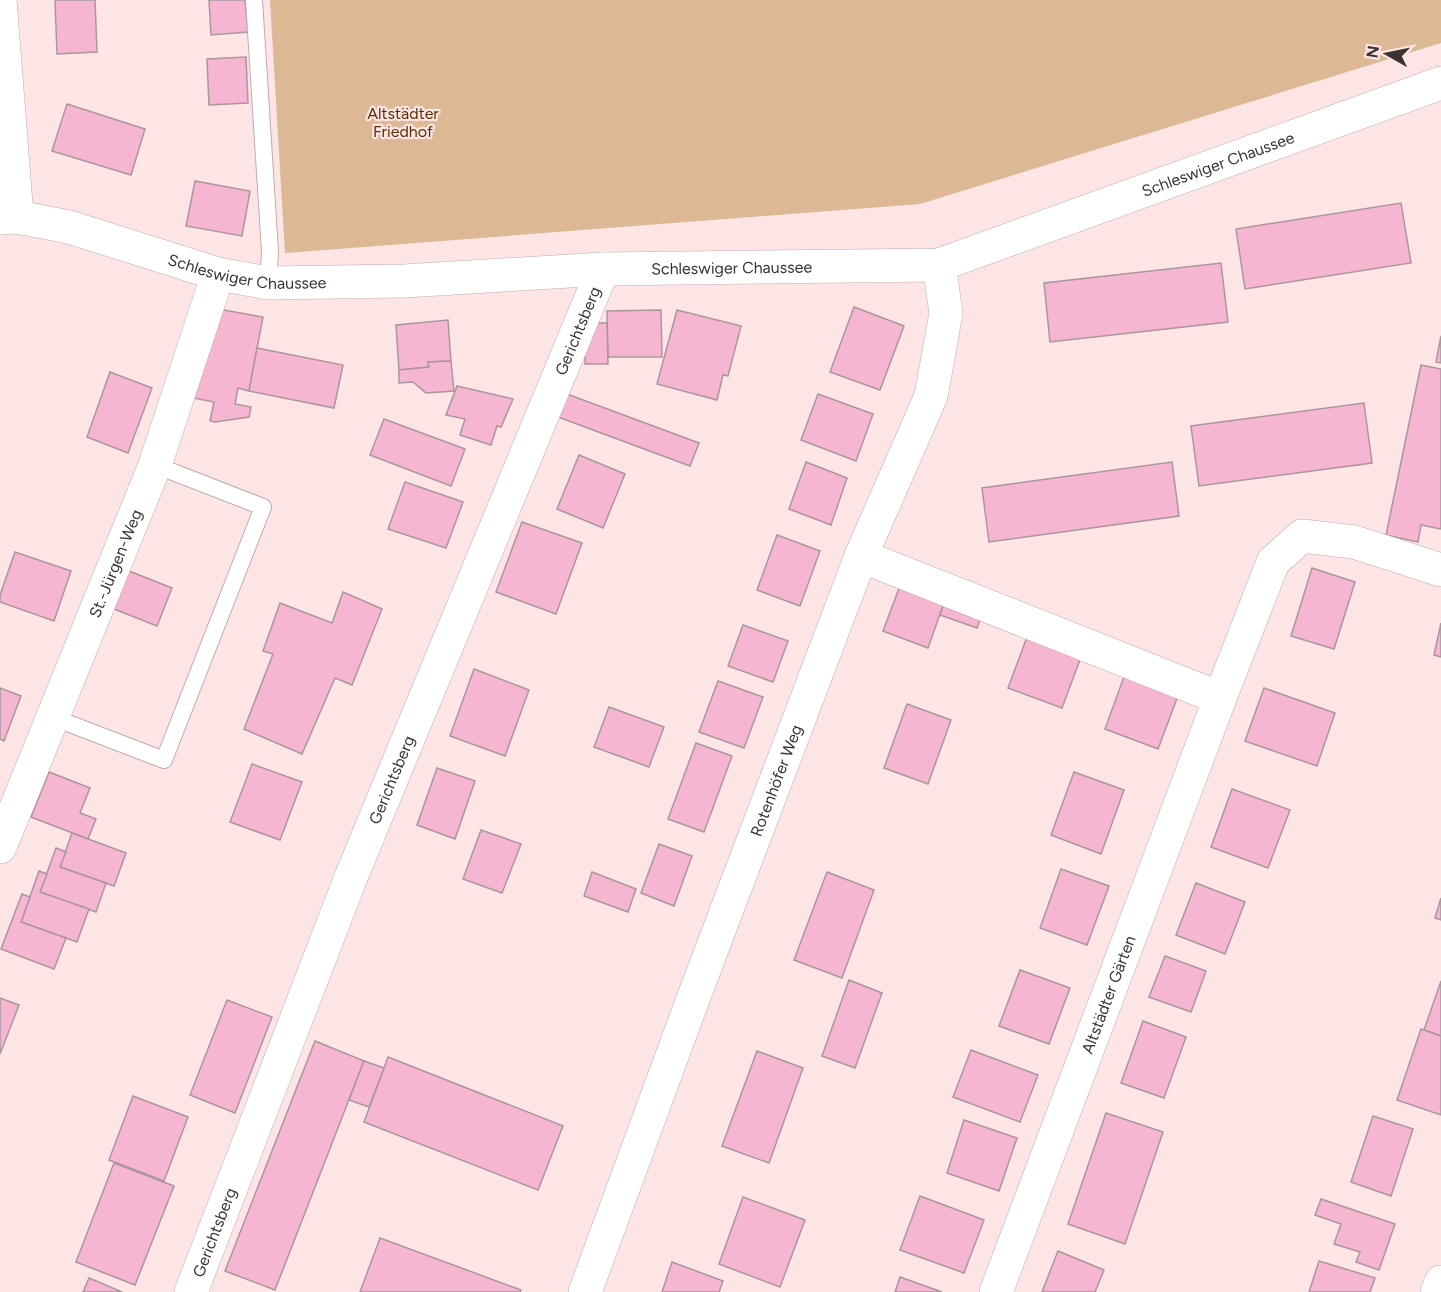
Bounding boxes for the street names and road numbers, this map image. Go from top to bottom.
street label: Schleswiger Chaussee [1139,127,1297,200]
street label: Schleswiger Chaussee [166,249,327,292]
street label: Schleswiger Chaussee [651,257,812,278]
street label: Gerichtsberg [551,284,604,378]
street label: St.-Jürgen-Weg [85,507,146,620]
street label: Rotenhöfer Weg [746,722,806,839]
street label: Gerichtsberg [364,733,418,827]
street label: Altstädter Gärten [1077,933,1139,1056]
street label: Gerichtsberg [188,1185,240,1280]

